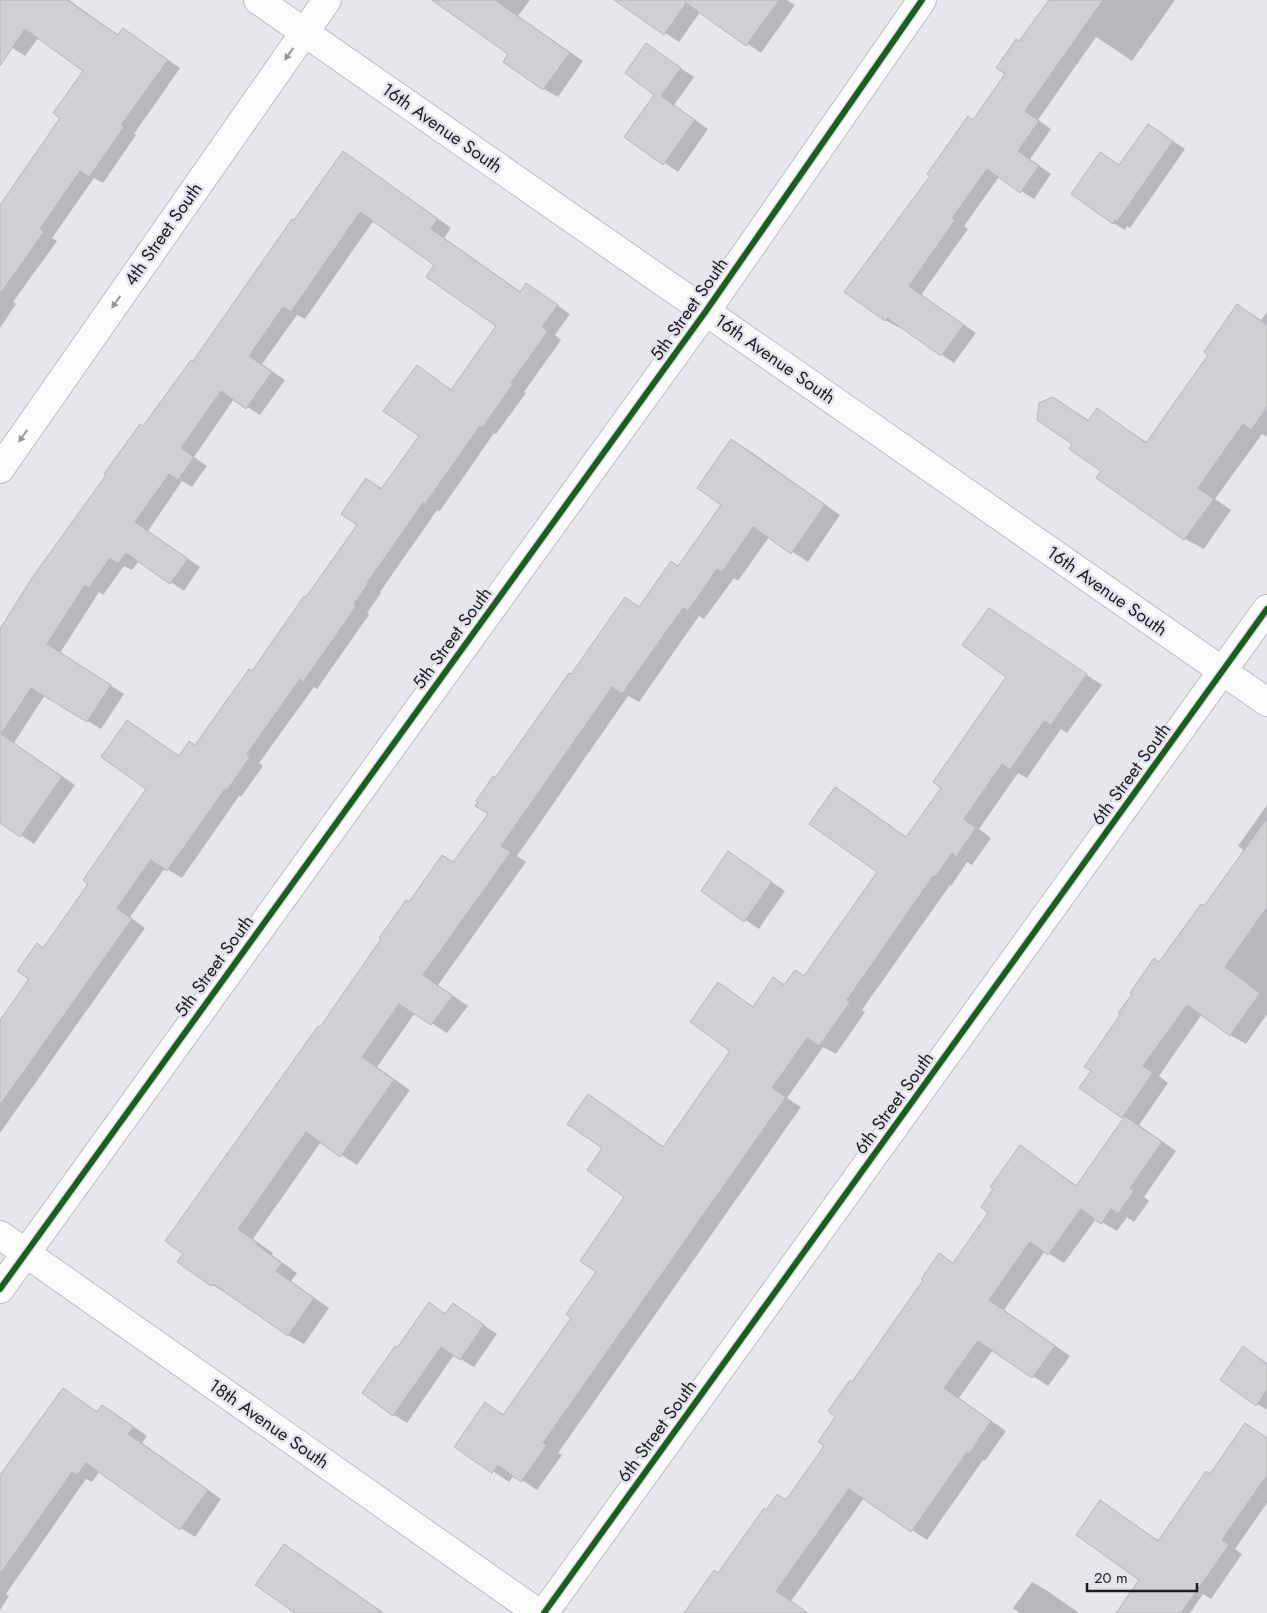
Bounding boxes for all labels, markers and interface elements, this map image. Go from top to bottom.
one-way arrow [284,47,294,61]
street label: 16th Avenue South [376,77,508,179]
street label: 4th Street South [118,177,208,291]
street label: 5th Street South [644,252,734,366]
one-way arrow [111,296,121,309]
street label: 16th Avenue South [709,308,841,410]
one-way arrow [18,429,28,443]
street label: 16th Avenue South [1041,540,1173,642]
street label: 5th Street South [406,582,498,694]
street label: 6th Street South [1085,717,1177,831]
street label: 5th Street South [168,910,260,1022]
street label: 6th Street South [848,1046,940,1160]
street label: 18th Avenue South [204,1373,334,1475]
street label: 6th Street South [611,1374,703,1488]
scale bar [1087,1560,1197,1592]
text: 20 m [1094,1567,1128,1589]

